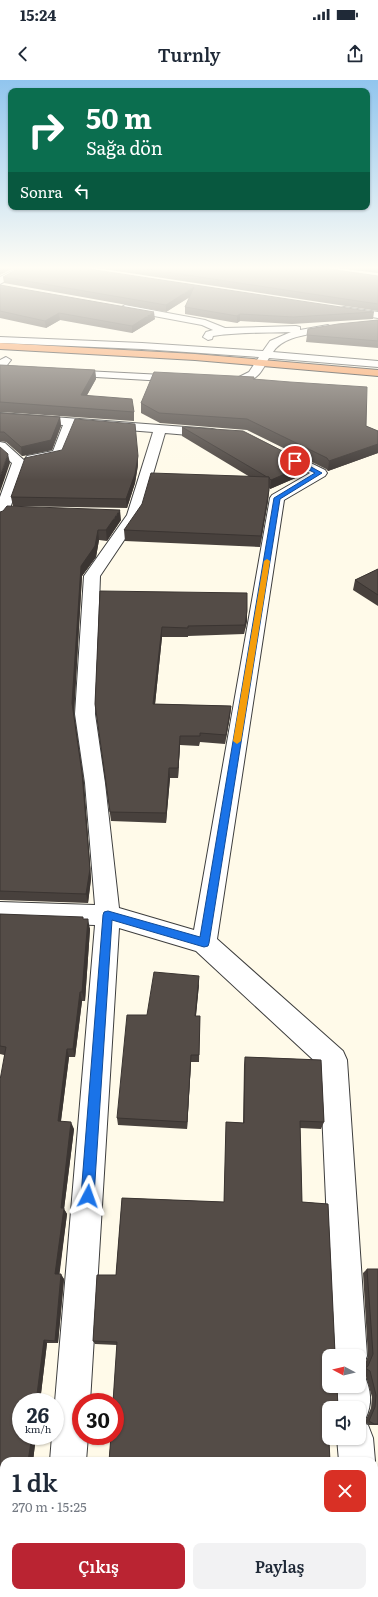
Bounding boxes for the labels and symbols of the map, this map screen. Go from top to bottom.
pin [278,444,312,478]
position arrow [67,1175,109,1217]
north arrow [322,1349,366,1393]
speed limit sign: 30 [72,1393,124,1445]

